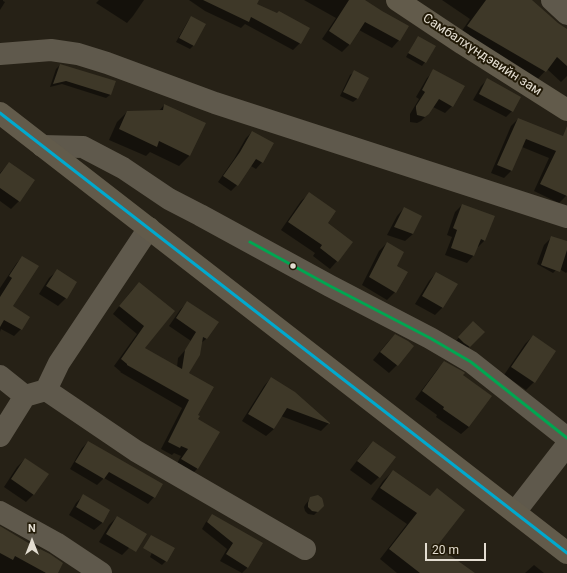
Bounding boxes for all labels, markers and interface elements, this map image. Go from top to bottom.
street label: Самбалхүндэвийн зам [420,11,544,99]
unlabelled marker [288,261,298,271]
north arrow [12,521,52,561]
text: N [28,522,36,535]
scale bar [427,535,488,561]
text: 20 m [432,543,459,557]

